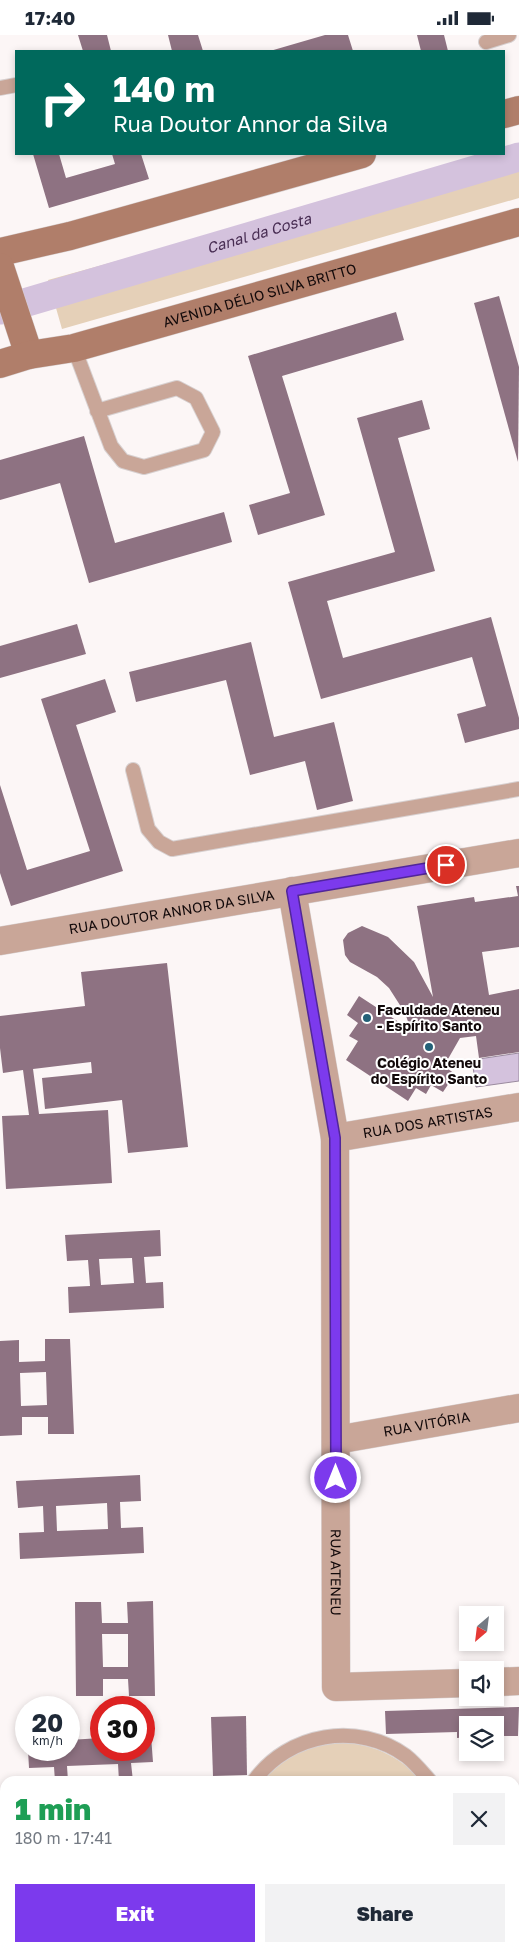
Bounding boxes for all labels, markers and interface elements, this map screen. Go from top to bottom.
text: 17:40 [25,6,75,29]
text: 140 m [113,68,215,110]
icon: right [30,70,95,135]
text: Rua Doutor Annor da Silva [113,110,388,137]
water label: Canal da Costa [204,209,314,257]
street label: AVENIDA DÉLIO SILVA BRITTO [161,259,358,330]
pin [425,844,467,886]
icon: arrive [432,851,460,879]
street label: RUA DOUTOR ANNOR DA SILVA [67,886,276,937]
place label: Faculdade Ateneu - Espírito Santo [377,1001,500,1034]
marker: Faculdade Ateneu - Espírito Santo [361,1012,373,1024]
marker: Colégio Ateneu do Espírito Santo [423,1041,435,1053]
place label: Colégio Ateneu do Espírito Santo [371,1054,487,1087]
street label: RUA DOS ARTISTAS [361,1103,494,1141]
street label: RUA VITÓRIA [382,1408,472,1440]
position arrow [309,1451,361,1503]
street label: RUA ATENEU [328,1529,345,1616]
north arrow [459,1606,504,1651]
map controls [459,1606,504,1761]
button: sound [459,1661,504,1706]
speed limit sign: 30 [90,1696,155,1761]
text: 20 [32,1707,63,1738]
button: layers [459,1716,504,1761]
text: km/h [32,1733,63,1748]
text: 1 min [15,1791,91,1827]
button: close [453,1793,505,1845]
text: 180 m · 17:41 [15,1828,112,1848]
button: Exit [15,1884,255,1942]
button: Share [265,1884,505,1942]

